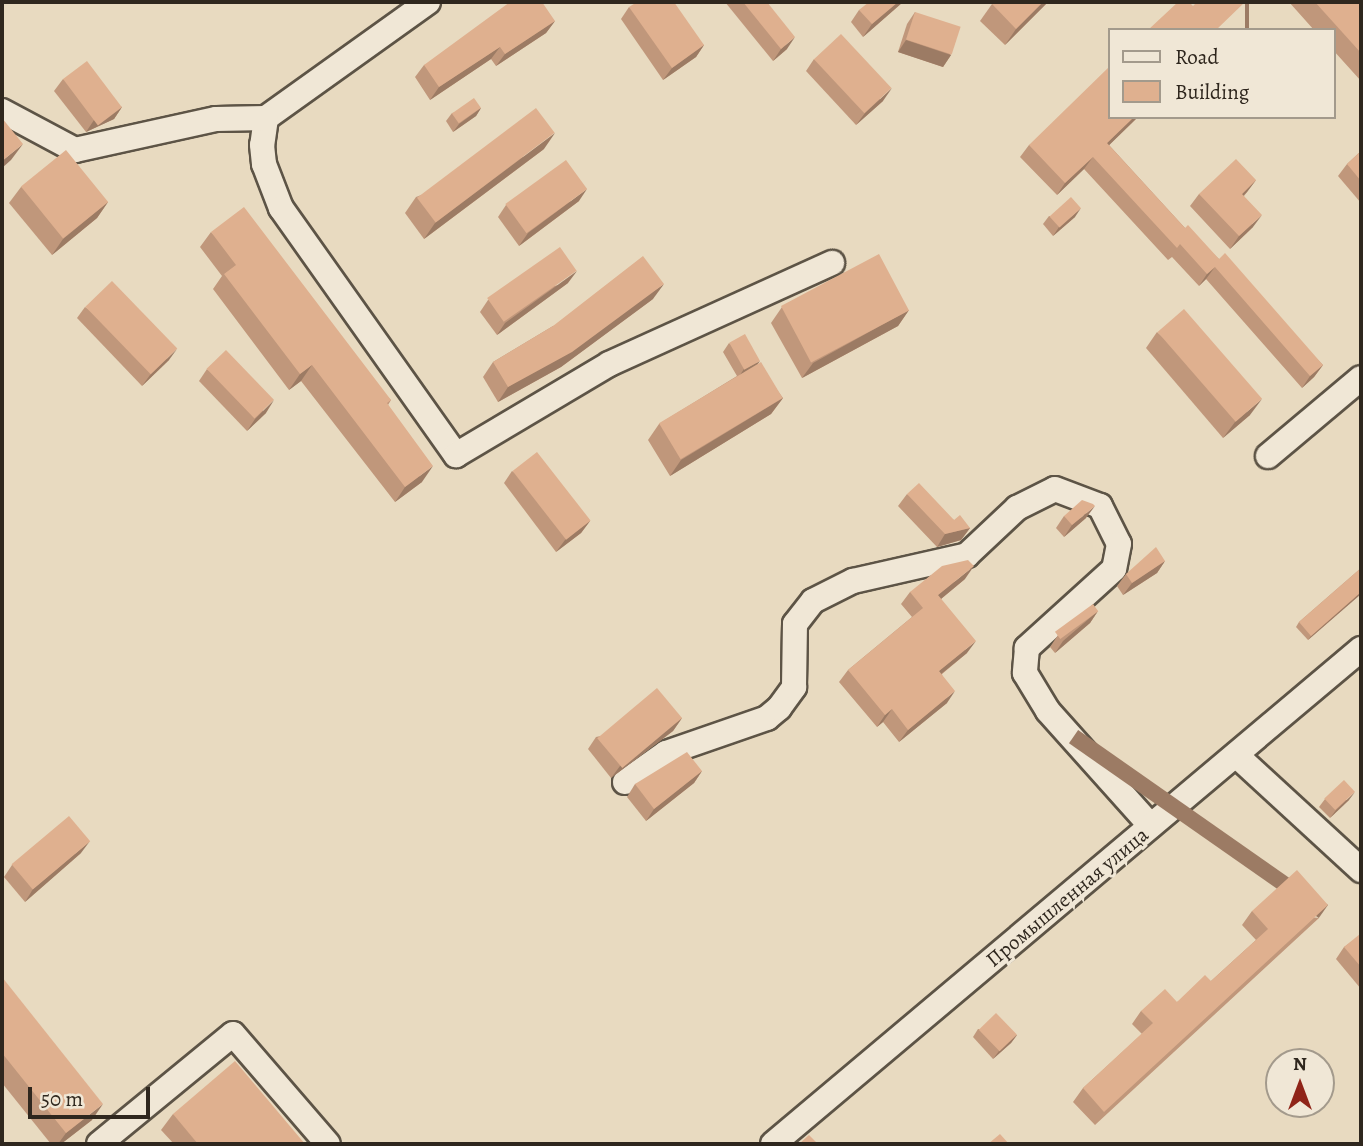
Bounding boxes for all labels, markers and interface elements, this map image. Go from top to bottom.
legend [1108,28,1335,119]
text: Road [1175,43,1219,71]
text: Building [1175,78,1249,106]
street label: Промышленная улица [981,822,1153,972]
north arrow [1265,1048,1335,1118]
text: N [1293,1051,1307,1077]
scale bar [32,1072,154,1116]
text: 50 m [41,1085,83,1113]

